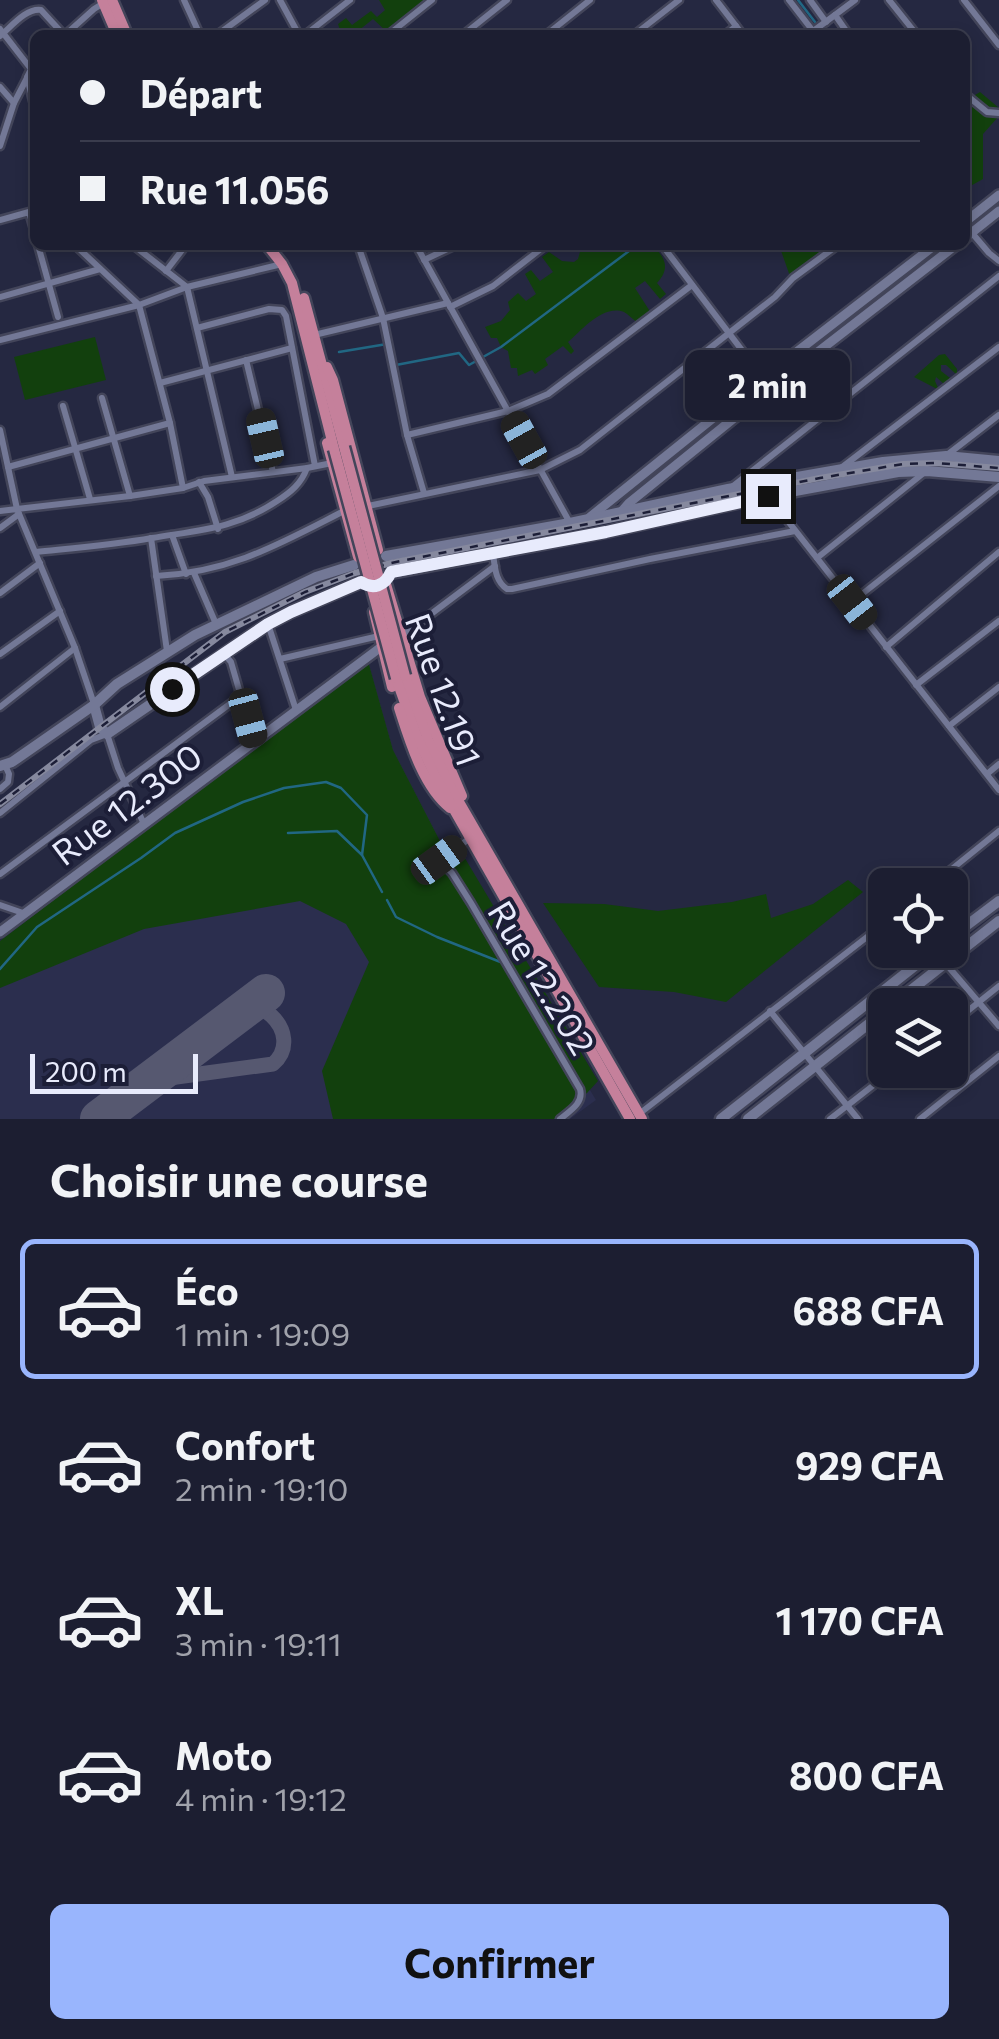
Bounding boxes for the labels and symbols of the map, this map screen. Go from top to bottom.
callout: 2 min [686,351,850,421]
car [244,405,286,471]
car [496,406,552,474]
route end [746,474,791,519]
car [822,569,882,635]
street label: Rue 12.191 [398,607,492,771]
route start [150,667,195,712]
car [226,685,270,751]
street label: Rue 12.300 [43,733,209,873]
car [406,830,472,890]
street label: Rue 12.202 [480,892,606,1062]
scale bar [30,1049,198,1094]

